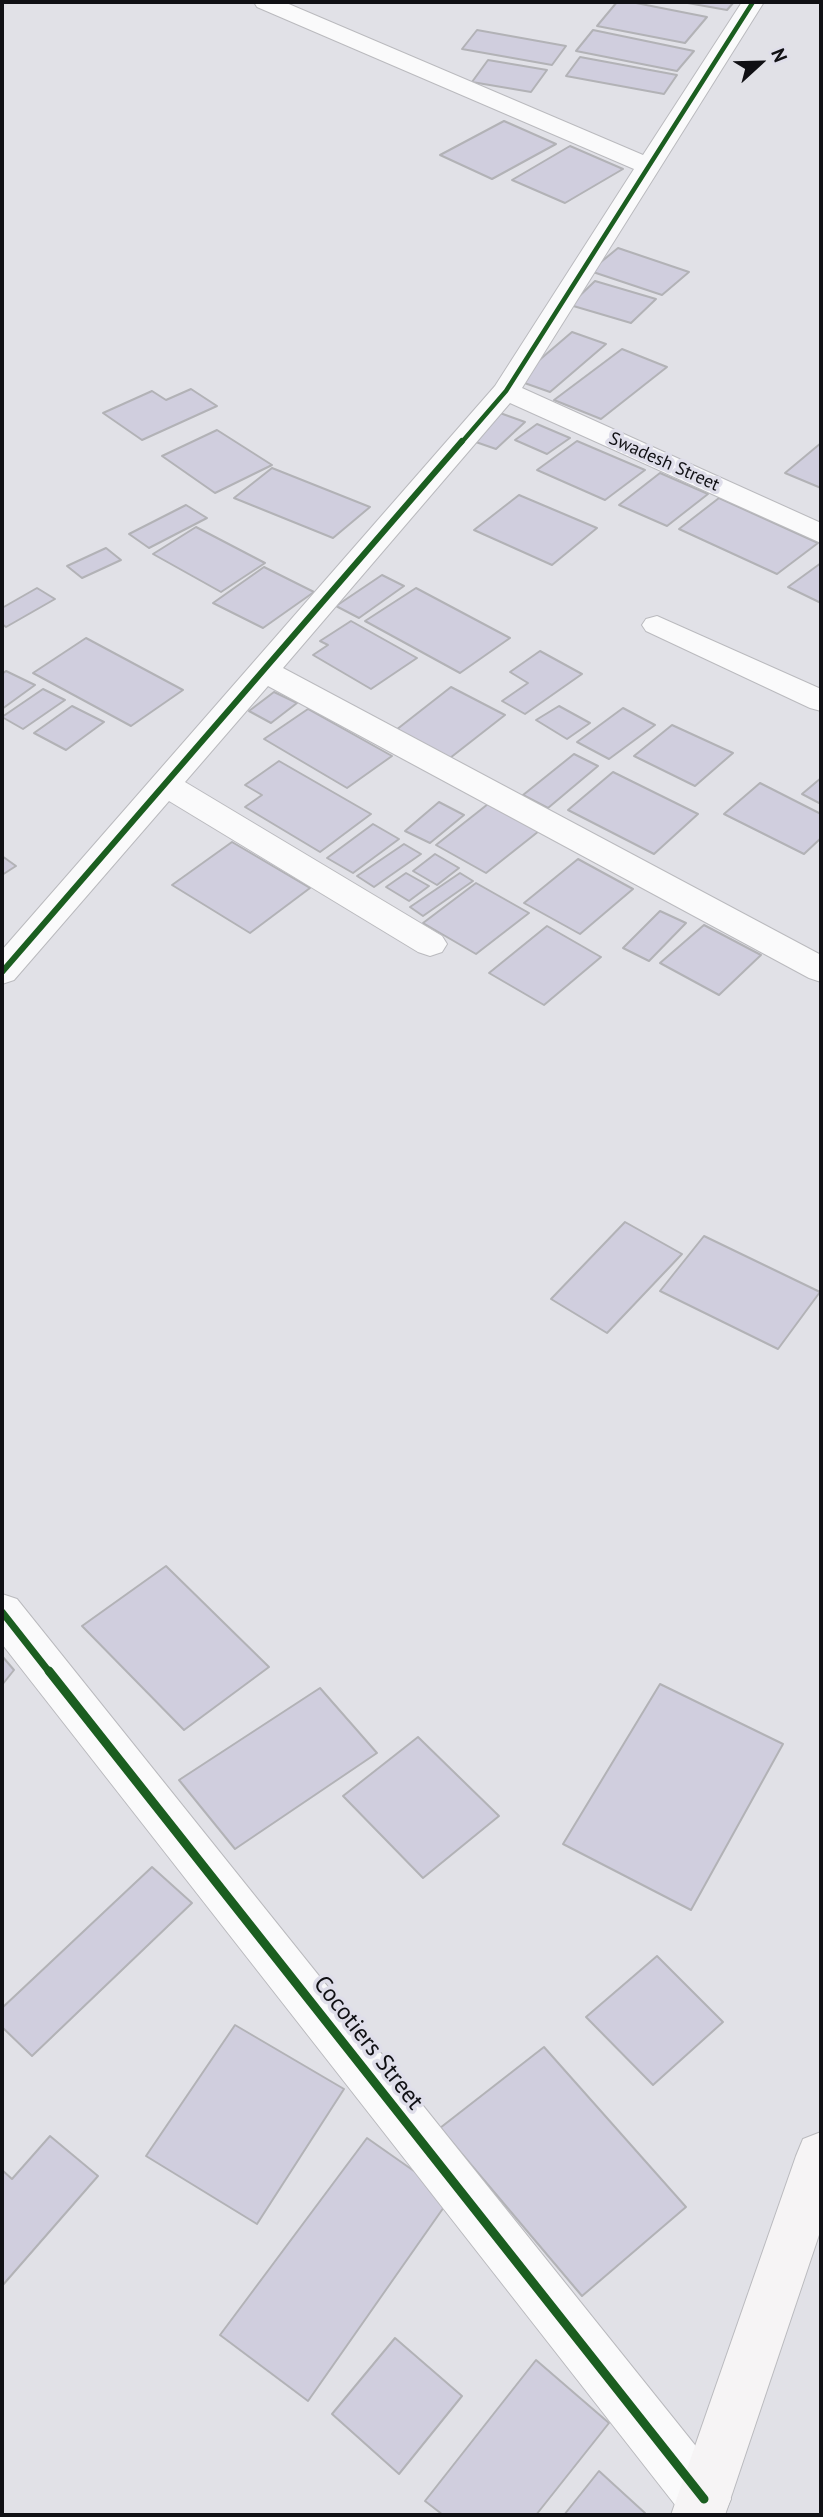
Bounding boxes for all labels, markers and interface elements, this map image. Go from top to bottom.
north arrow [725,28,795,98]
text: N [766,45,793,65]
street label: Swadesh Street [605,428,723,496]
street label: Cocotiers Street [307,1970,429,2116]

